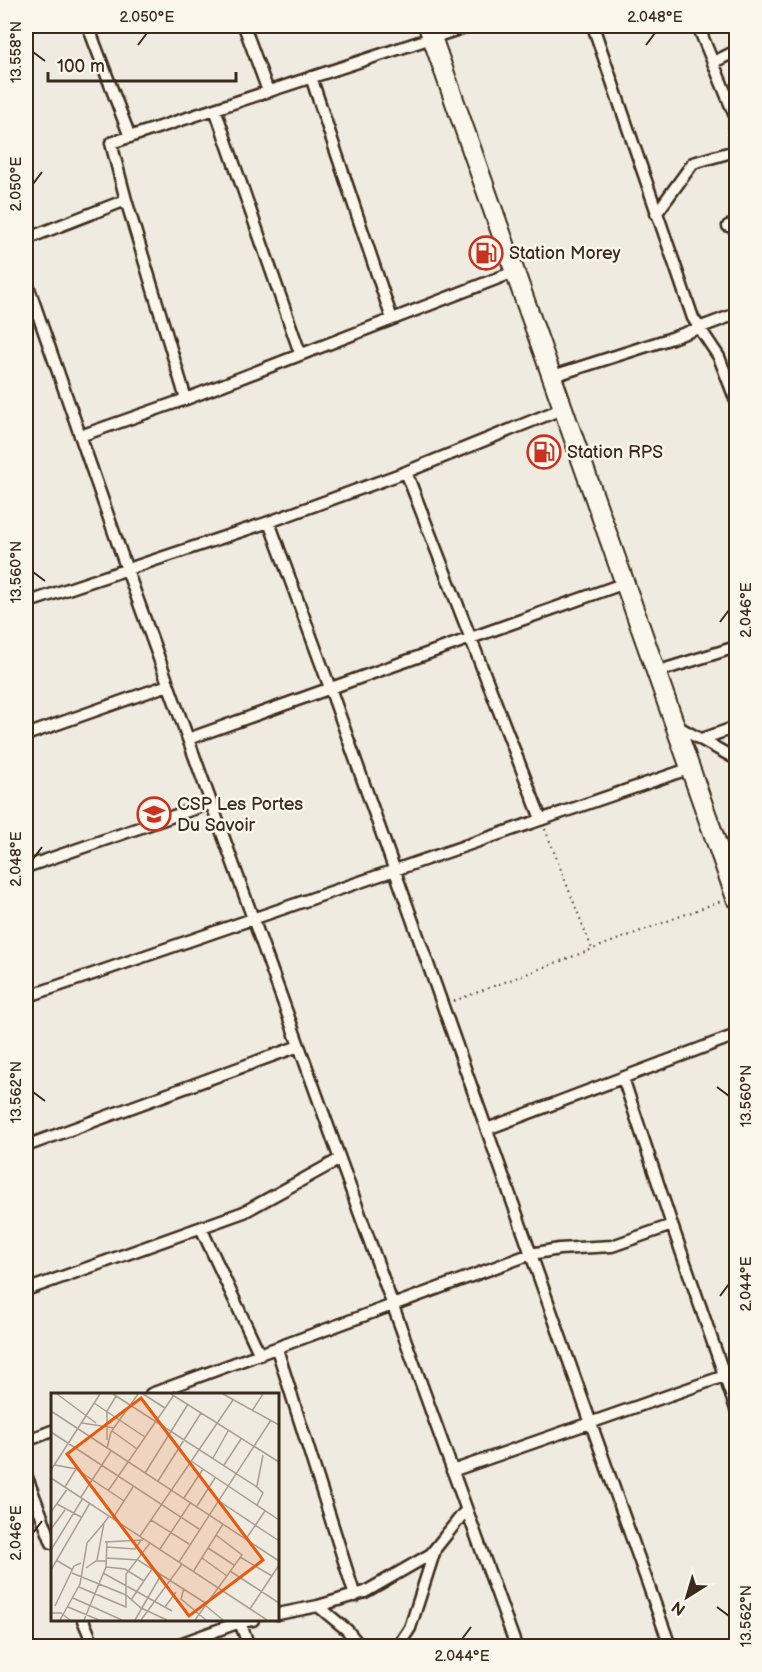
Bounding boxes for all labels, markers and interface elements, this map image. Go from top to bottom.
text: 2.050°E [120,8,175,27]
text: 2.048°E [627,8,683,27]
text: 13.558°N [7,21,26,83]
scale bar [48,45,236,83]
text: 100 m [57,56,105,77]
text: 2.050°E [7,156,26,211]
fuel station icon: Station Morey [468,235,504,271]
place label: Station Morey [509,243,621,264]
fuel station icon: Station RPS [526,434,562,470]
place label: Station RPS [567,442,663,463]
text: 13.560°N [7,541,26,603]
text: 2.046°E [737,582,756,638]
place label: CSP Les Portes Du Savoir [177,794,303,836]
school or university icon: CSP Les Portes Du Savoir [136,796,172,832]
text: 2.048°E [7,831,26,887]
text: 13.562°N [7,1061,26,1123]
text: 13.560°N [737,1065,756,1127]
text: 2.044°E [737,1256,756,1312]
inset map [51,1393,279,1621]
text: 2.046°E [7,1505,26,1561]
north arrow [657,1567,717,1627]
text: 13.562°N [737,1585,756,1647]
text: N [668,1597,689,1619]
text: 2.044°E [434,1647,490,1666]

